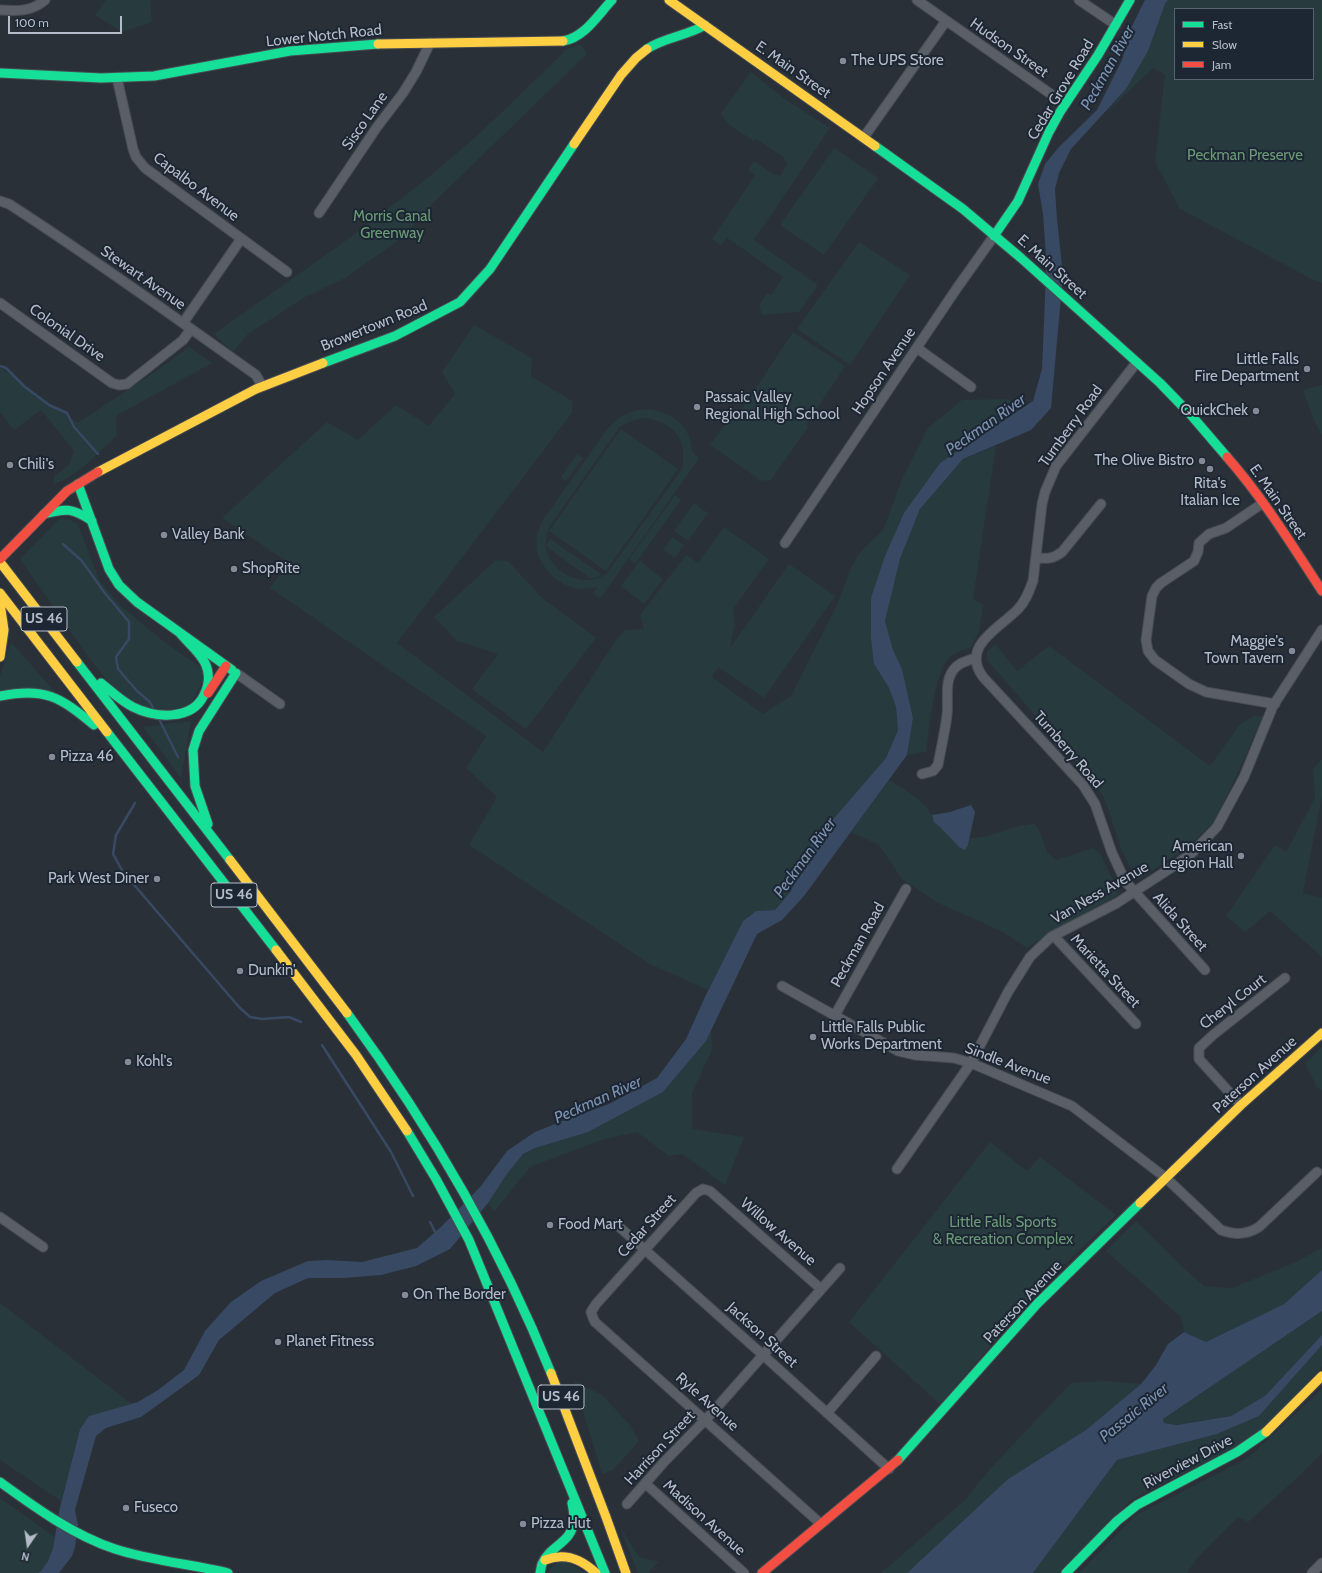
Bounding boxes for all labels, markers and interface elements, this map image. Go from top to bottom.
scale bar [10,8,124,34]
legend [1174,8,1314,80]
street label: Hudson Street [966,14,1052,82]
text: 100 m [15,15,49,30]
text: Fast [1212,17,1232,32]
street label: Lower Notch Road [265,21,383,51]
water label: Peckman River [1077,22,1139,114]
street label: Cedar Grove Road [1024,37,1098,143]
text: Slow [1212,37,1237,52]
street label: E. Main Street [752,38,834,102]
place label: The UPS Store [851,52,944,70]
marker: The UPS Store [838,56,848,66]
text: Jam [1212,57,1231,72]
street label: Sisco Lane [338,88,392,154]
park label: Peckman Preserve [1187,147,1303,165]
street label: Capalbo Avenue [149,149,243,225]
park label: Morris Canal Greenway [353,208,431,243]
street label: E. Main Street [1013,231,1091,303]
street label: Stewart Avenue [97,242,189,314]
street label: Browertown Road [318,296,430,356]
street label: Colonial Drive [26,300,108,366]
street label: Hopson Avenue [848,324,920,418]
place label: Little Falls Fire Department [1194,351,1299,386]
marker: Little Falls Fire Department [1302,364,1312,374]
street label: Turnberry Road [1035,382,1107,470]
place label: Passaic Valley Regional High School [705,389,839,424]
water label: Peckman River [942,390,1030,460]
marker: Passaic Valley Regional High School [692,402,702,412]
place label: QuickChek [1181,402,1248,420]
marker: QuickChek [1251,406,1261,416]
place label: The Olive Bistro [1094,452,1194,470]
place label: Chili's [18,456,54,474]
marker: The Olive Bistro [1197,456,1207,466]
marker: Chili's [5,460,15,470]
street label: E. Main Street [1246,461,1310,543]
marker: Rita's Italian Ice [1205,464,1215,474]
place label: Rita's Italian Ice [1180,475,1240,510]
place label: Valley Bank [172,526,245,544]
marker: Valley Bank [159,530,169,540]
place label: ShopRite [242,560,300,578]
marker: ShopRite [229,564,239,574]
road number: US 46 [21,607,67,631]
place label: Maggie's Town Tavern [1204,633,1284,668]
marker: Maggie's Town Tavern [1287,646,1297,656]
street label: Turnberry Road [1030,708,1106,792]
place label: Pizza 46 [60,748,114,766]
marker: Pizza 46 [47,752,57,762]
water label: Peckman River [770,814,840,902]
place label: American Legion Hall [1162,838,1233,873]
marker: American Legion Hall [1236,851,1246,861]
street label: Van Ness Avenue [1048,858,1152,928]
place label: Park West Diner [48,870,149,888]
marker: Park West Diner [152,874,162,884]
road number: US 46 [211,883,257,907]
street label: Alida Street [1149,889,1211,955]
street label: Peckman Road [827,899,889,991]
street label: Marietta Street [1066,930,1144,1012]
place label: Dunkin' [248,962,296,980]
marker: Dunkin' [235,966,245,976]
street label: Cheryl Court [1196,971,1270,1033]
place label: Little Falls Public Works Department [821,1019,942,1054]
marker: Little Falls Public Works Department [808,1032,818,1042]
street label: Paterson Avenue [1209,1033,1301,1117]
street label: Sindle Avenue [962,1039,1054,1089]
place label: Kohl's [136,1053,172,1071]
marker: Kohl's [123,1057,133,1067]
water label: Peckman River [551,1072,645,1128]
street label: Cedar Street [614,1191,680,1261]
street label: Willow Avenue [737,1194,819,1270]
park label: Little Falls Sports & Recreation Complex [933,1214,1073,1249]
place label: Food Mart [558,1216,622,1234]
marker: Food Mart [545,1220,555,1230]
street label: Paterson Avenue [980,1257,1066,1347]
place label: On The Border [413,1286,506,1304]
marker: On The Border [400,1290,410,1300]
street label: Jackson Street [723,1298,801,1372]
place label: Planet Fitness [286,1333,374,1351]
marker: Planet Fitness [273,1337,283,1347]
street label: Ryle Avenue [672,1369,742,1435]
water label: Passaic River [1096,1379,1172,1447]
road number: US 46 [538,1385,584,1409]
street label: Harrison Street [621,1407,699,1489]
street label: Riverview Drive [1141,1431,1235,1493]
street label: Madison Avenue [659,1476,749,1560]
place label: Fuseco [134,1499,178,1517]
marker: Fuseco [121,1503,131,1513]
place label: Pizza Hut [531,1515,591,1533]
marker: Pizza Hut [518,1519,528,1529]
north arrow [8,1525,48,1565]
text: N [20,1549,31,1564]

